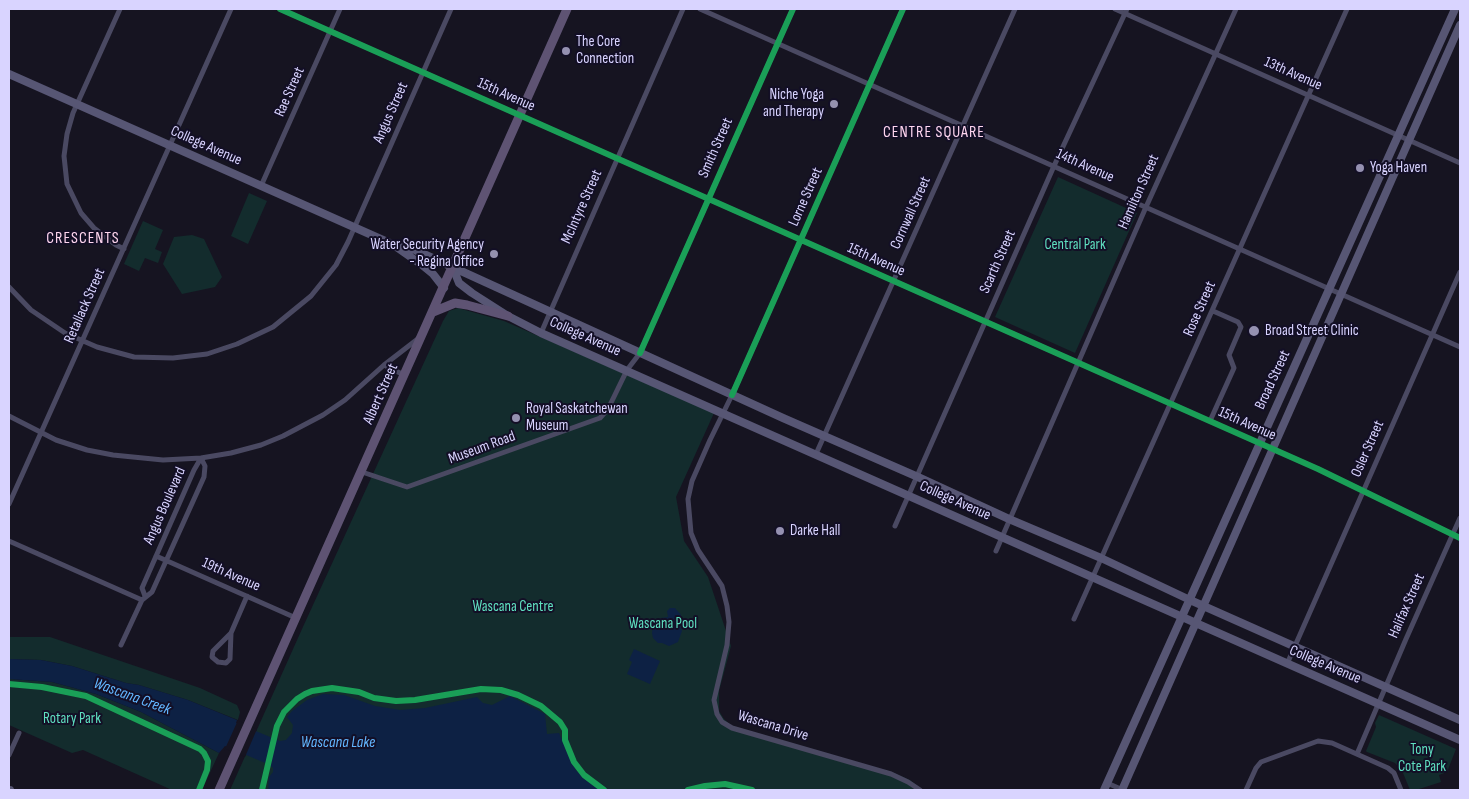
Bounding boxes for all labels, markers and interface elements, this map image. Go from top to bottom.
place label: The Core Connection [576,33,634,68]
marker: The Core Connection [560,45,572,57]
street label: 13th Avenue [1261,53,1325,95]
street label: Rae Street [271,64,309,120]
street label: 15th Avenue [474,74,538,116]
street label: Angus Street [370,80,412,146]
place label: Niche Yoga and Therapy [763,86,824,121]
marker: Niche Yoga and Therapy [828,98,840,110]
street label: Smith Street [695,115,737,181]
street label: College Avenue [168,122,244,170]
district label: CENTRE SQUARE [881,123,987,143]
street label: 14th Avenue [1053,145,1117,187]
street label: Hamilton Street [1115,152,1163,232]
place label: Yoga Haven [1370,159,1427,177]
marker: Yoga Haven [1354,162,1366,174]
street label: Lorne Street [785,165,827,229]
street label: McIntyre Street [558,167,606,247]
street label: Cornwall Street [887,174,935,252]
street label: Scarth Street [976,228,1020,296]
district label: CRESCENTS [45,229,121,249]
place label: Water Security Agency - Regina Office [370,236,484,271]
park label: Central Park [1044,236,1106,254]
street label: 15th Avenue [844,239,908,281]
marker: Water Security Agency - Regina Office [488,248,500,260]
street label: Retallack Street [60,266,110,346]
street label: Rose Street [1180,279,1220,339]
street label: College Avenue [547,313,623,361]
place label: Broad Street Clinic [1265,322,1359,340]
marker: Broad Street Clinic [1247,324,1261,338]
street label: Broad Street [1252,348,1294,412]
street label: Albert Street [360,361,402,427]
place label: Royal Saskatchewan Museum [526,400,628,435]
street label: 15th Avenue [1215,403,1279,445]
marker: Royal Saskatchewan Museum [510,412,522,424]
street label: Osler Street [1348,418,1388,480]
street label: Museum Road [446,428,518,468]
street label: Angus Boulevard [140,465,190,547]
street label: College Avenue [917,477,993,525]
place label: Darke Hall [790,522,840,540]
marker: Darke Hall [774,525,786,537]
street label: 19th Avenue [199,554,263,596]
street label: Halifax Street [1385,571,1429,641]
park label: Wascana Centre [472,598,554,616]
park label: Wascana Pool [629,615,697,633]
street label: College Avenue [1287,642,1363,688]
water label: Wascana Creek [91,674,173,720]
street label: Wascana Drive [736,707,810,745]
park label: Rotary Park [43,710,101,728]
water label: Wascana Lake [301,733,375,753]
park label: Tony Cote Park [1398,741,1446,776]

